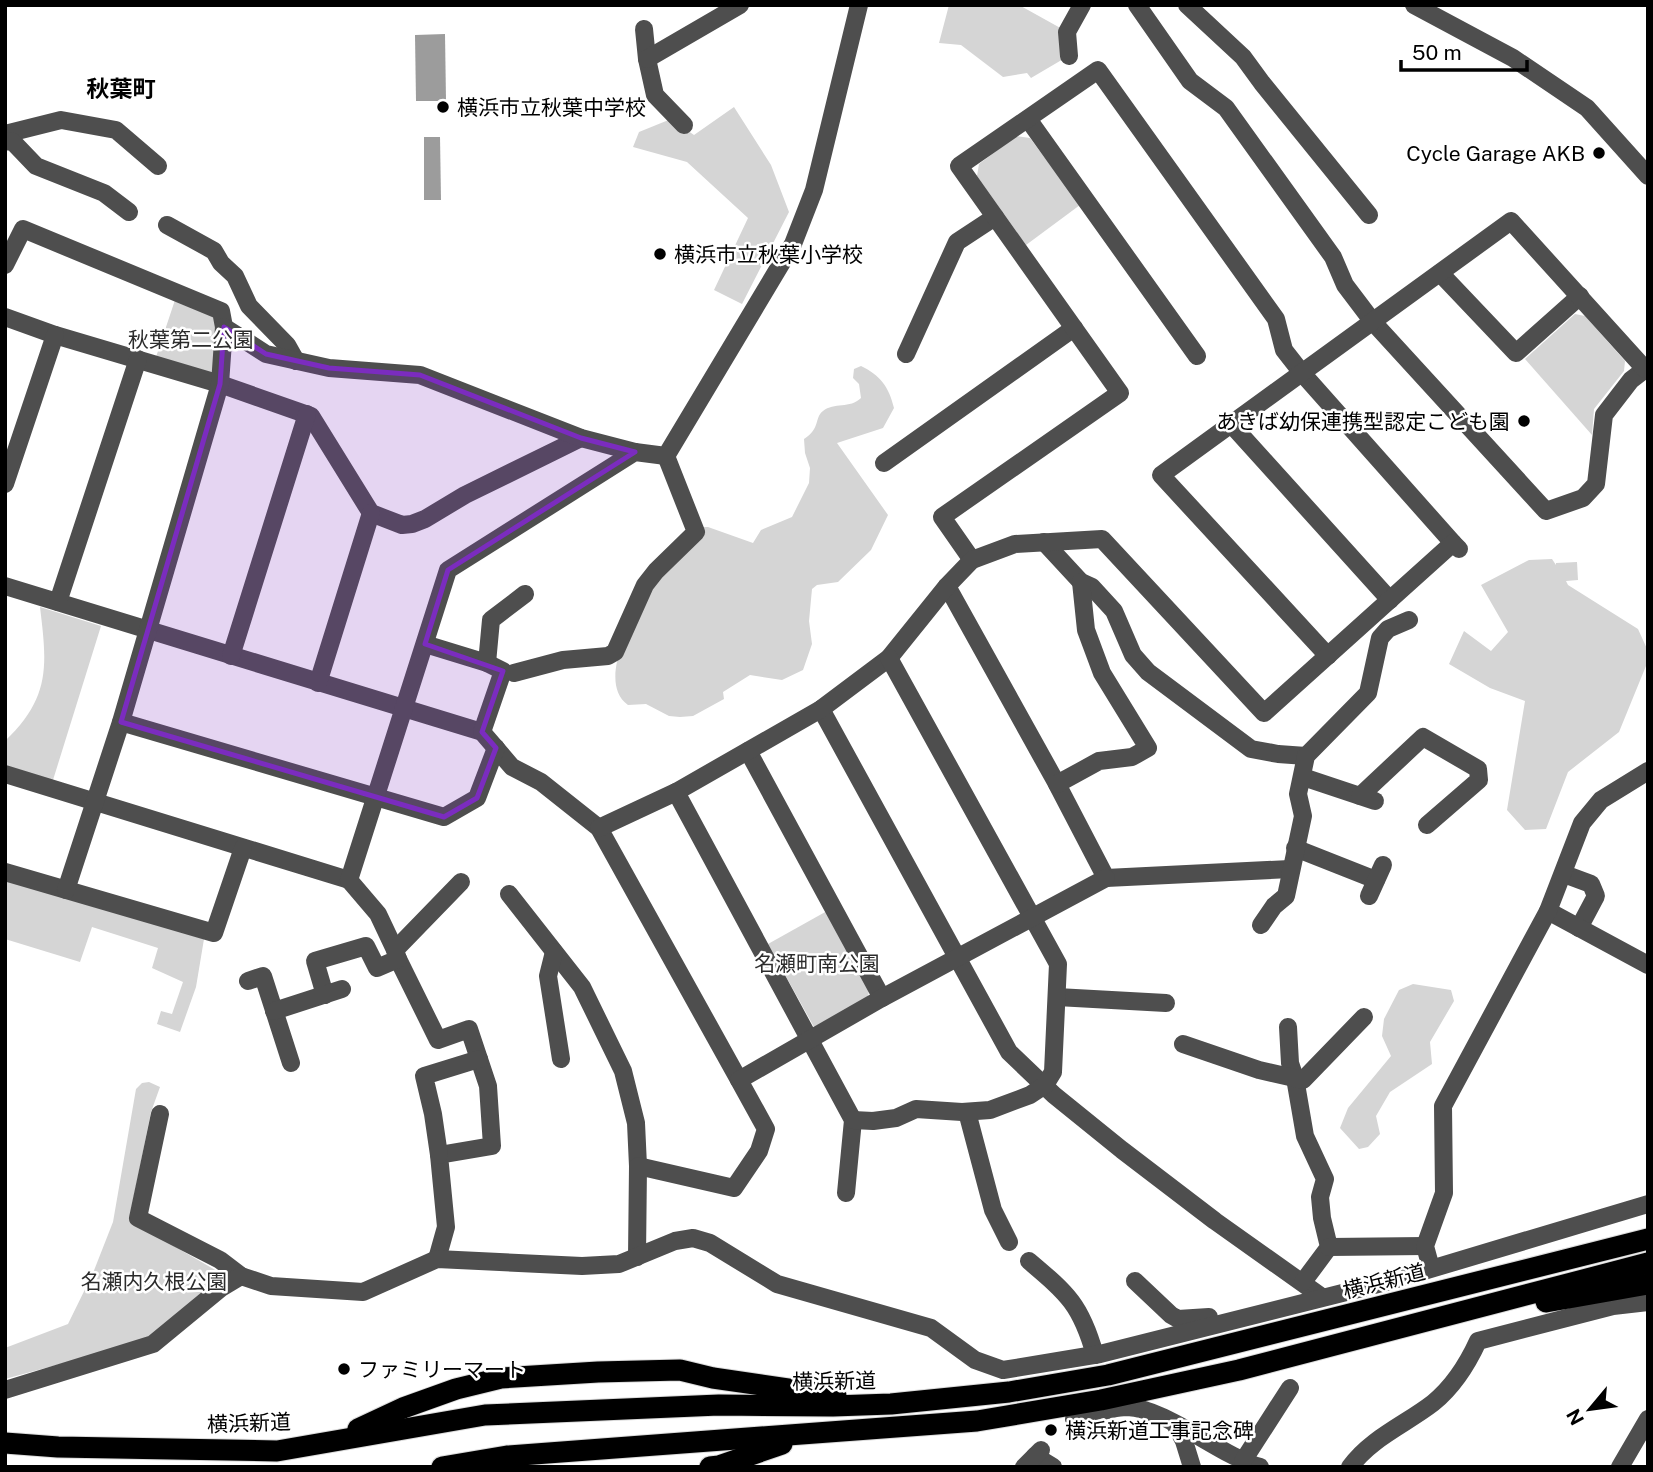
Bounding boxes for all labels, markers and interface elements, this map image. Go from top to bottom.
scale bar [1401,28,1527,72]
text: 50 m [1412,40,1462,65]
district label: 秋葉町 [87,75,156,102]
place label: 横浜市立秋葉中学校 [457,95,646,120]
marker: 横浜市立秋葉中学校 [435,99,451,115]
place label: Cycle Garage AKB [1406,141,1585,166]
marker: Cycle Garage AKB [1591,145,1607,161]
place label: 横浜市立秋葉小学校 [674,242,863,267]
marker: 横浜市立秋葉小学校 [652,246,668,262]
park label: 秋葉第二公園 [128,327,254,352]
place label: あきば幼保連携型認定こども園 [1216,409,1510,434]
marker: あきば幼保連携型認定こども園 [1516,413,1532,429]
park label: 名瀬町南公園 [754,951,880,976]
street label: 横浜新道 [1340,1259,1428,1303]
park label: 名瀬内久根公園 [81,1269,228,1294]
place label: ファミリーマート [358,1357,526,1382]
marker: ファミリーマート [336,1361,352,1377]
street label: 横浜新道 [792,1368,876,1394]
north arrow [1555,1374,1625,1444]
text: N [1562,1405,1588,1429]
street label: 横浜新道 [207,1409,291,1437]
place label: 横浜新道工事記念碑 [1065,1418,1254,1443]
marker: 横浜新道工事記念碑 [1043,1422,1059,1438]

